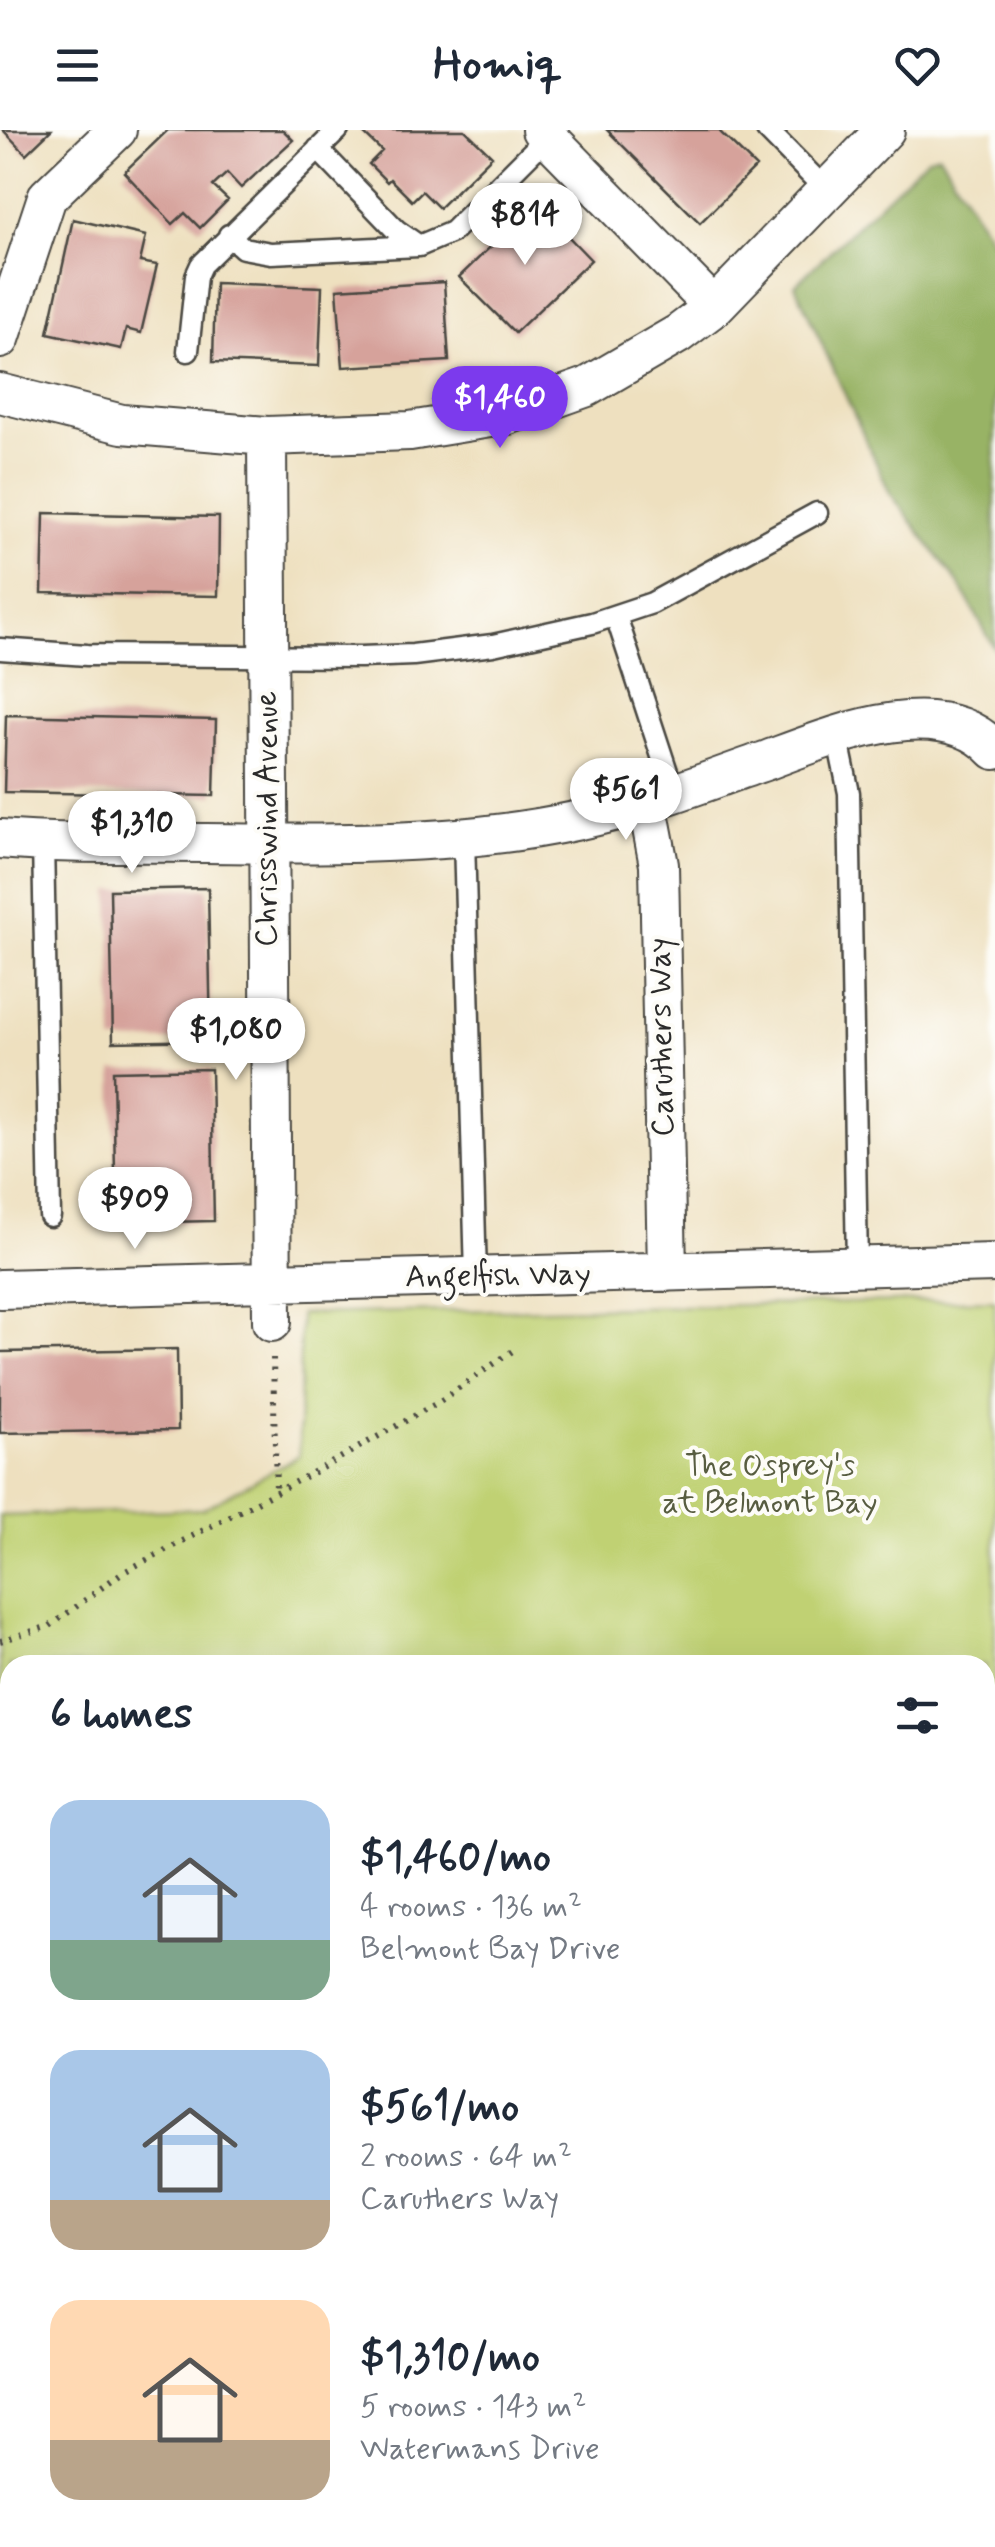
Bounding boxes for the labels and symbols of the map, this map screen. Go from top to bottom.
pin: $814 [466,183,584,268]
pin: $1,460 [419,366,581,451]
street label: Chrisswind Avenue [246,691,288,947]
pin: $561 [567,758,685,843]
pin: $1,310 [51,791,213,876]
street label: Caruthers Way [639,937,685,1137]
pin: $1,080 [155,998,317,1083]
pin: $909 [76,1167,194,1252]
street label: Angelfish Way [405,1253,591,1302]
park label: The Osprey's at Belmont Bay [662,1445,878,1524]

